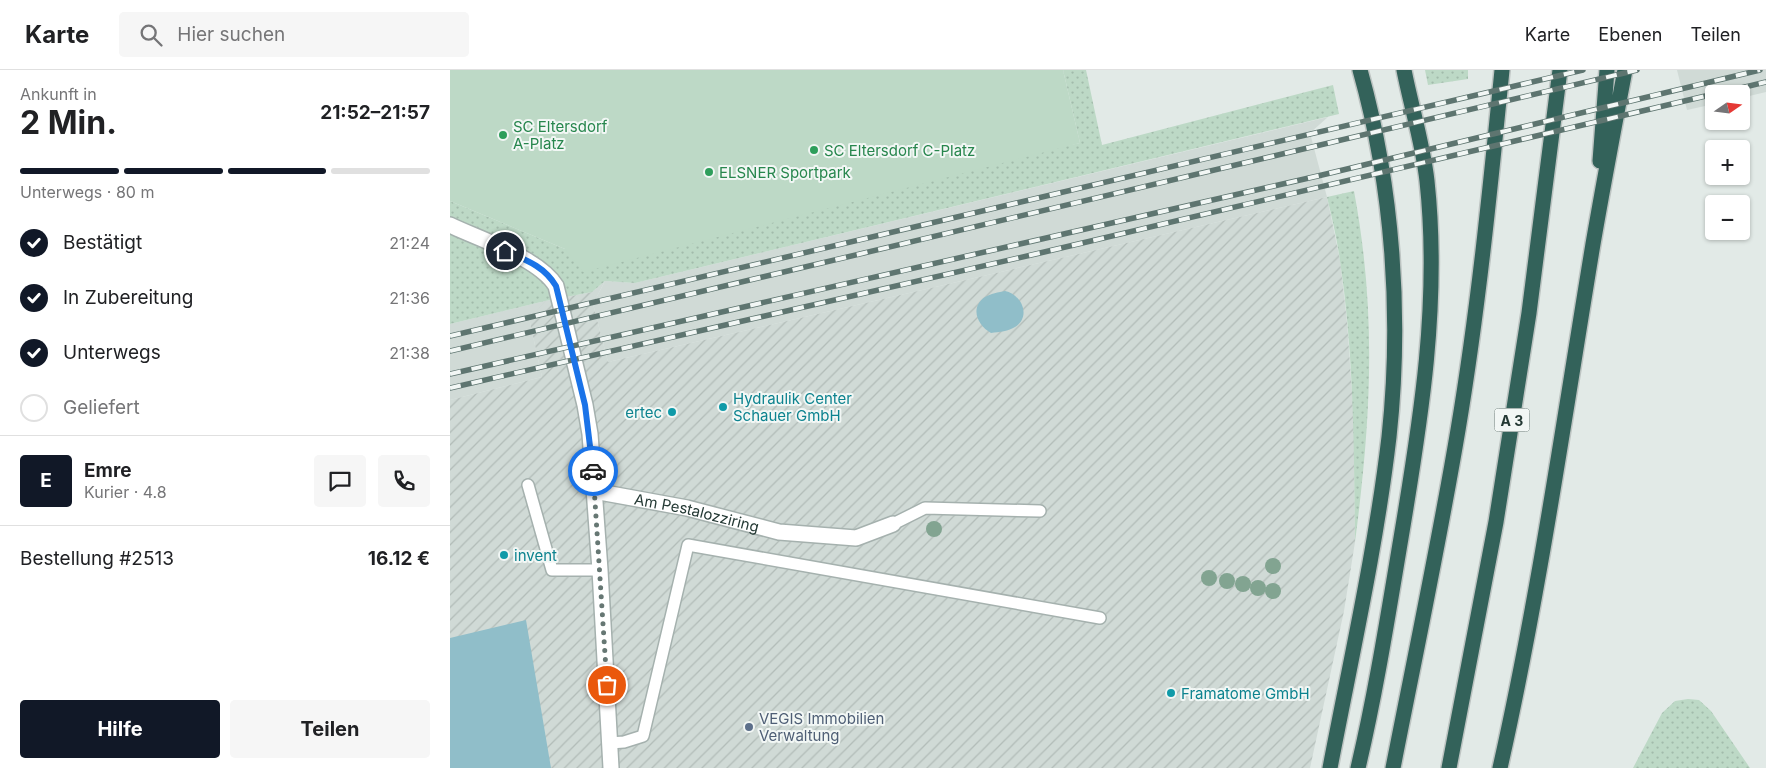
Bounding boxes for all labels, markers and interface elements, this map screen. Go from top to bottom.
search box [119,12,469,57]
text: Karte [25,20,89,49]
icon: search [137,21,165,49]
text: Hier suchen [177,23,285,46]
text: Karte [1525,24,1570,45]
text: Ebenen [1598,24,1662,45]
text: Teilen [1690,24,1741,45]
text: Ankunft in [20,84,97,104]
north arrow [1705,85,1750,130]
map controls [1705,85,1750,240]
text: 21:52–21:57 [320,101,430,124]
text: 2 Min. [20,103,117,142]
place label: SC Eltersdorf A-Platz [513,117,608,153]
marker: SC Eltersdorf A-Platz [497,129,509,141]
button: + [1705,140,1750,185]
place label: SC Eltersdorf C-Platz [824,141,975,160]
marker: SC Eltersdorf C-Platz [808,144,820,156]
place label: ELSNER Sportpark [719,163,852,182]
marker: ELSNER Sportpark [703,166,715,178]
text: Unterwegs · 80 m [20,182,154,202]
button: − [1705,195,1750,240]
icon: check [20,229,48,257]
pin [484,230,526,272]
text: Bestätigt [63,231,142,254]
text: 21:24 [389,233,430,253]
icon: home [491,237,519,265]
icon: check [20,284,48,312]
text: In Zubereitung [63,286,193,309]
text: 21:36 [389,288,430,308]
icon: check [20,339,48,367]
text: Unterwegs [63,341,161,364]
text: 21:38 [389,343,430,363]
place label: Hydraulik Center Schauer GmbH [733,389,852,425]
text: Geliefert [63,396,140,419]
marker: Hydraulik Center Schauer GmbH [717,401,729,413]
place label: ertec [625,403,662,422]
marker: ertec [666,406,678,418]
road number: A 3 [1494,408,1530,432]
courier [568,446,618,496]
button: chat [314,455,366,507]
button: phone [378,455,430,507]
icon: car [579,457,607,485]
text: Emre [84,459,131,482]
text: E [40,469,52,492]
text: Kurier · 4.8 [84,482,167,502]
street label: Am Pestalozziring [633,489,761,536]
place label: invent [514,546,557,565]
text: Bestellung #2513 [20,547,174,570]
text: 16.12 € [368,547,430,570]
marker: invent [498,549,510,561]
pin [586,664,628,706]
icon: bag [593,671,621,699]
place label: Framatome GmbH [1181,684,1310,703]
marker: Framatome GmbH [1165,687,1177,699]
button: Hilfe [20,700,220,758]
button: Teilen [230,700,430,758]
place label: VEGIS Immobilien Verwaltung [759,709,884,745]
marker: VEGIS Immobilien Verwaltung [743,721,755,733]

